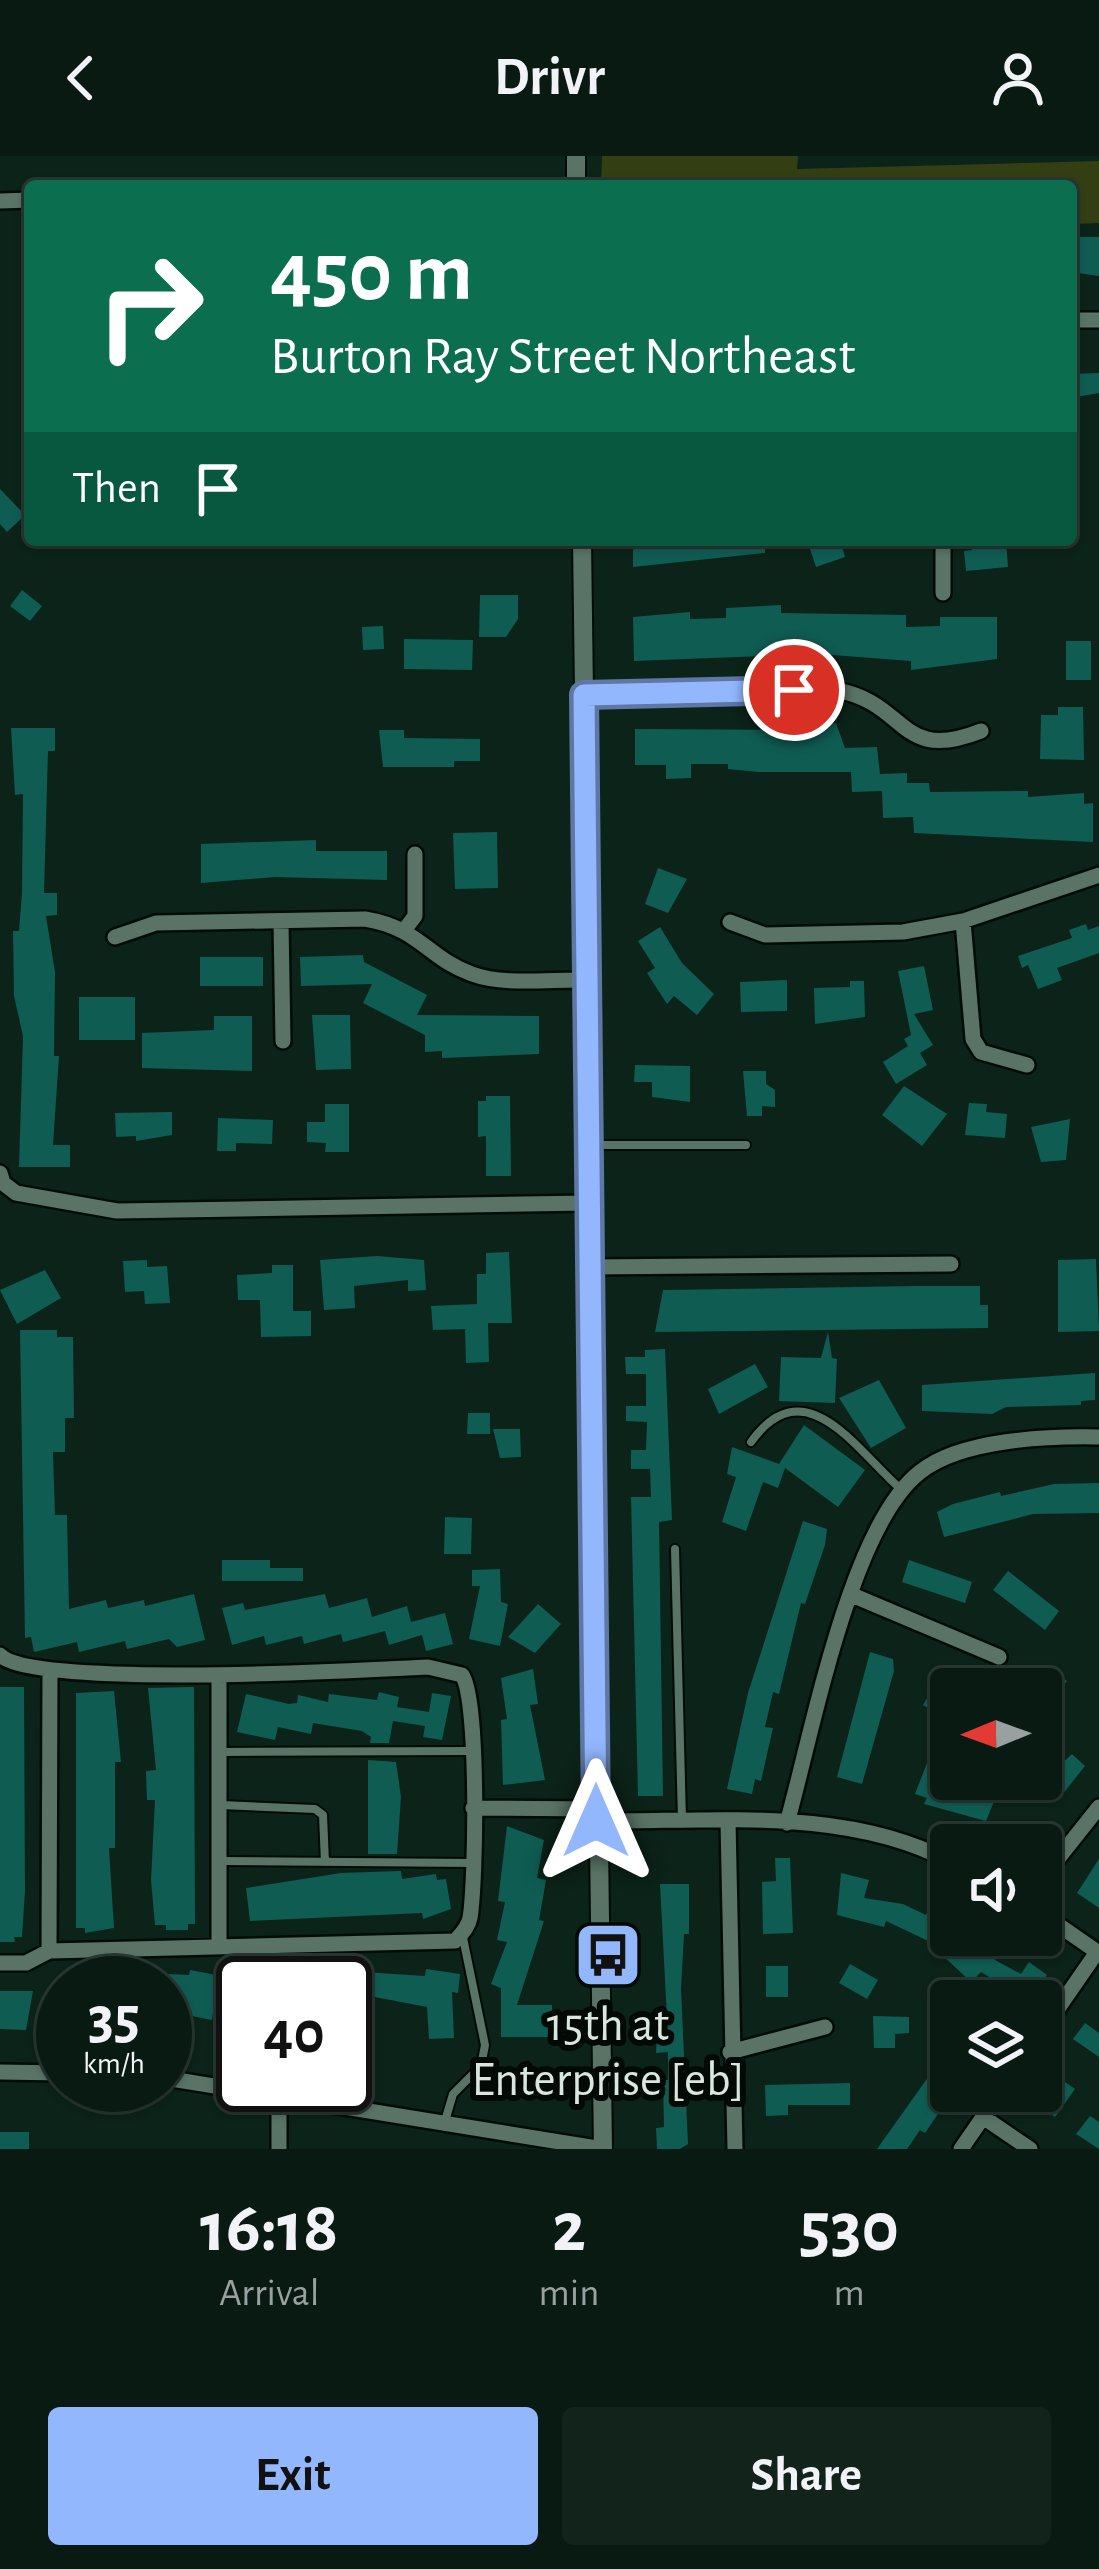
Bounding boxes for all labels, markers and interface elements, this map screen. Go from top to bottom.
icon: back [48,45,114,111]
icon: person [985,45,1051,111]
text: Drivr [494,51,605,105]
icon: right [72,228,228,384]
text: 450 m [270,232,473,316]
text: Burton Ray Street Northeast [270,330,855,384]
icon: arrive [185,456,251,522]
text: Then [72,466,161,511]
pin [743,639,845,741]
icon: arrive [761,657,827,723]
north arrow [930,1668,1062,1800]
map controls [930,1668,1062,2112]
position arrow [533,1758,659,1884]
button: sound [930,1824,1062,1956]
bus stop icon: 15th at Enterprise [eb] [573,1920,643,1990]
speed limit sign: 40 [216,1956,372,2112]
button: layers [930,1980,1062,2112]
text: 35 [88,1989,140,2049]
place label: 15th at Enterprise [eb] [471,2002,745,2105]
text: km/h [83,2049,145,2079]
text: 16:18 [200,2192,339,2264]
text: 2 [552,2192,586,2264]
text: 530 [799,2192,899,2264]
text: Arrival [219,2274,319,2313]
text: min [539,2274,599,2313]
text: m [834,2274,865,2313]
button: Exit [48,2407,538,2545]
button: Share [562,2407,1051,2545]

